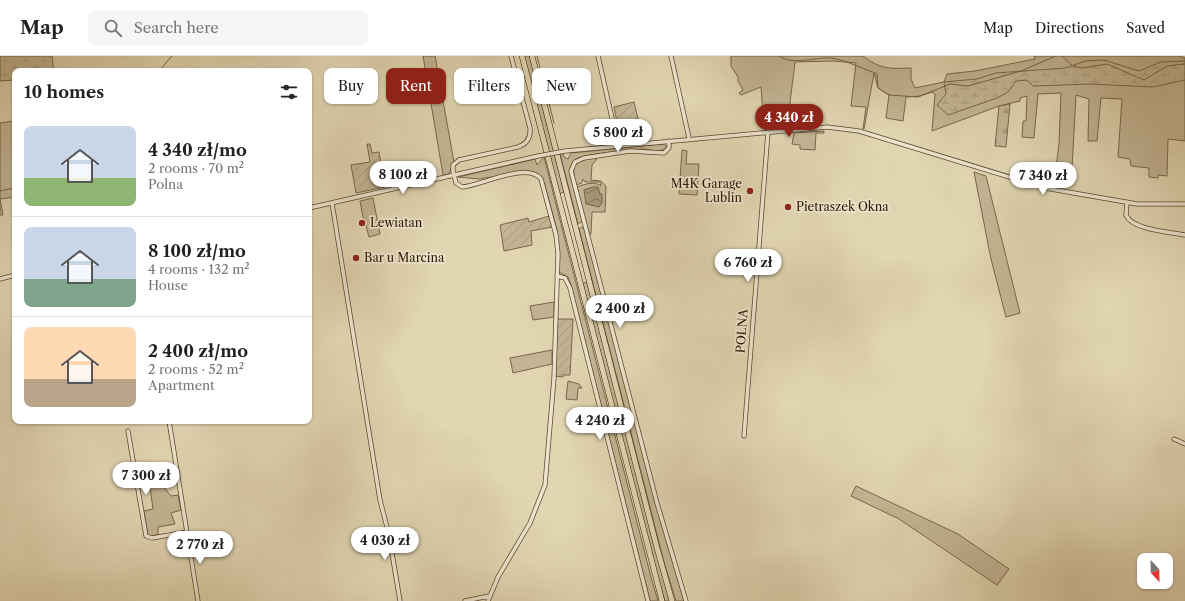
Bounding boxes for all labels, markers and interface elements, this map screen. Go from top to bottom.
search box [88,10,368,46]
text: Map [20,16,64,39]
icon: search [102,17,124,39]
text: Search here [134,18,219,37]
text: Map [983,19,1013,37]
text: Directions [1035,19,1104,37]
text: Saved [1126,19,1165,37]
chip: Buy [324,68,378,104]
chip: Rent [386,68,446,104]
chip: Filters [454,68,524,104]
chip: New [532,68,591,104]
icon: filters [278,81,300,103]
text: 10 homes [24,82,104,102]
pin: 4 340 zł [748,104,830,138]
text: 4 340 zł [764,109,814,125]
pin: 5 800 zł [577,119,659,153]
text: 5 800 zł [593,124,643,140]
text: 4 340 zł/mo [148,140,247,160]
icon: home [56,142,104,190]
text: 2 rooms · 70 m² [148,160,244,176]
pin: 8 100 zł [362,161,444,195]
pin: 7 340 zł [1002,162,1084,196]
text: 8 100 zł [379,166,427,182]
text: 7 340 zł [1019,167,1067,183]
text: Polna [148,176,183,192]
place label: M4K Garage Lublin [670,176,742,205]
marker: M4K Garage Lublin [745,186,755,196]
place label: Pietraszek Okna [796,199,889,214]
marker: Pietraszek Okna [783,202,793,212]
place label: Lewiatan [370,215,423,230]
marker: Lewiatan [357,218,367,228]
text: 8 100 zł/mo [148,241,246,261]
icon: home [56,243,104,291]
pin: 6 760 zł [707,249,789,283]
place label: Bar u Marcina [364,250,445,265]
marker: Bar u Marcina [351,253,361,263]
text: 6 760 zł [724,254,772,270]
text: 4 rooms · 132 m² [148,261,250,277]
text: House [148,277,188,293]
pin: 2 400 zł [579,295,661,329]
text: 2 400 zł [595,300,645,316]
street label: POLNA [732,307,751,354]
text: 2 400 zł/mo [148,341,248,361]
icon: home [56,343,104,391]
text: 2 rooms · 52 m² [148,361,244,377]
text: Apartment [148,377,215,393]
pin: 4 240 zł [559,407,641,441]
text: 4 240 zł [575,412,625,428]
pin: 7 300 zł [105,462,187,496]
text: 7 300 zł [121,467,171,483]
pin: 4 030 zł [344,527,426,561]
pin: 2 770 zł [159,531,241,565]
text: 4 030 zł [360,532,410,548]
text: 2 770 zł [176,536,224,552]
north arrow [1137,553,1173,589]
map controls [1137,553,1173,589]

